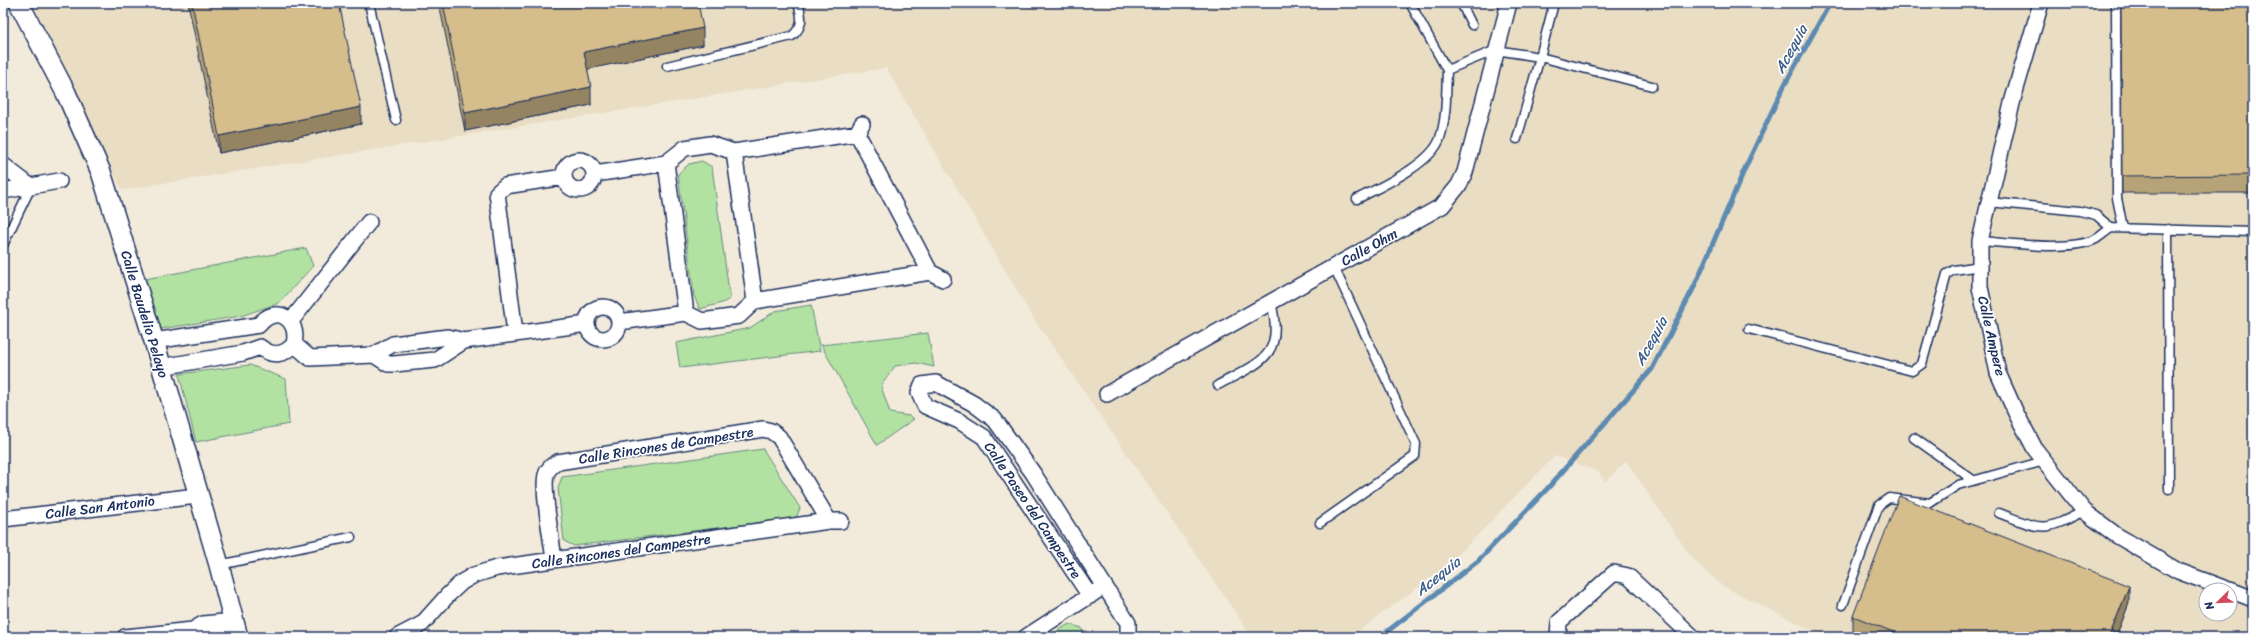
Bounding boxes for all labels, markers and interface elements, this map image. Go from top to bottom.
water label: Acequia [1767,19,1816,79]
street label: Calle Ohm [1336,221,1403,273]
street label: Calle Baudelio Pelayo [113,247,176,381]
street label: Calle Ampere [1970,294,2013,379]
water label: Acequia [1627,311,1676,371]
street label: Calle Rincones de Campestre [577,419,756,472]
street label: Calle Paseo del Campestre [977,437,1088,584]
street label: Calle San Antonio [44,488,156,527]
street label: Calle Rincones del Campestre [530,527,712,576]
water label: Acequia [1409,549,1468,603]
north arrow [2198,582,2238,622]
text: N [2199,598,2220,614]

